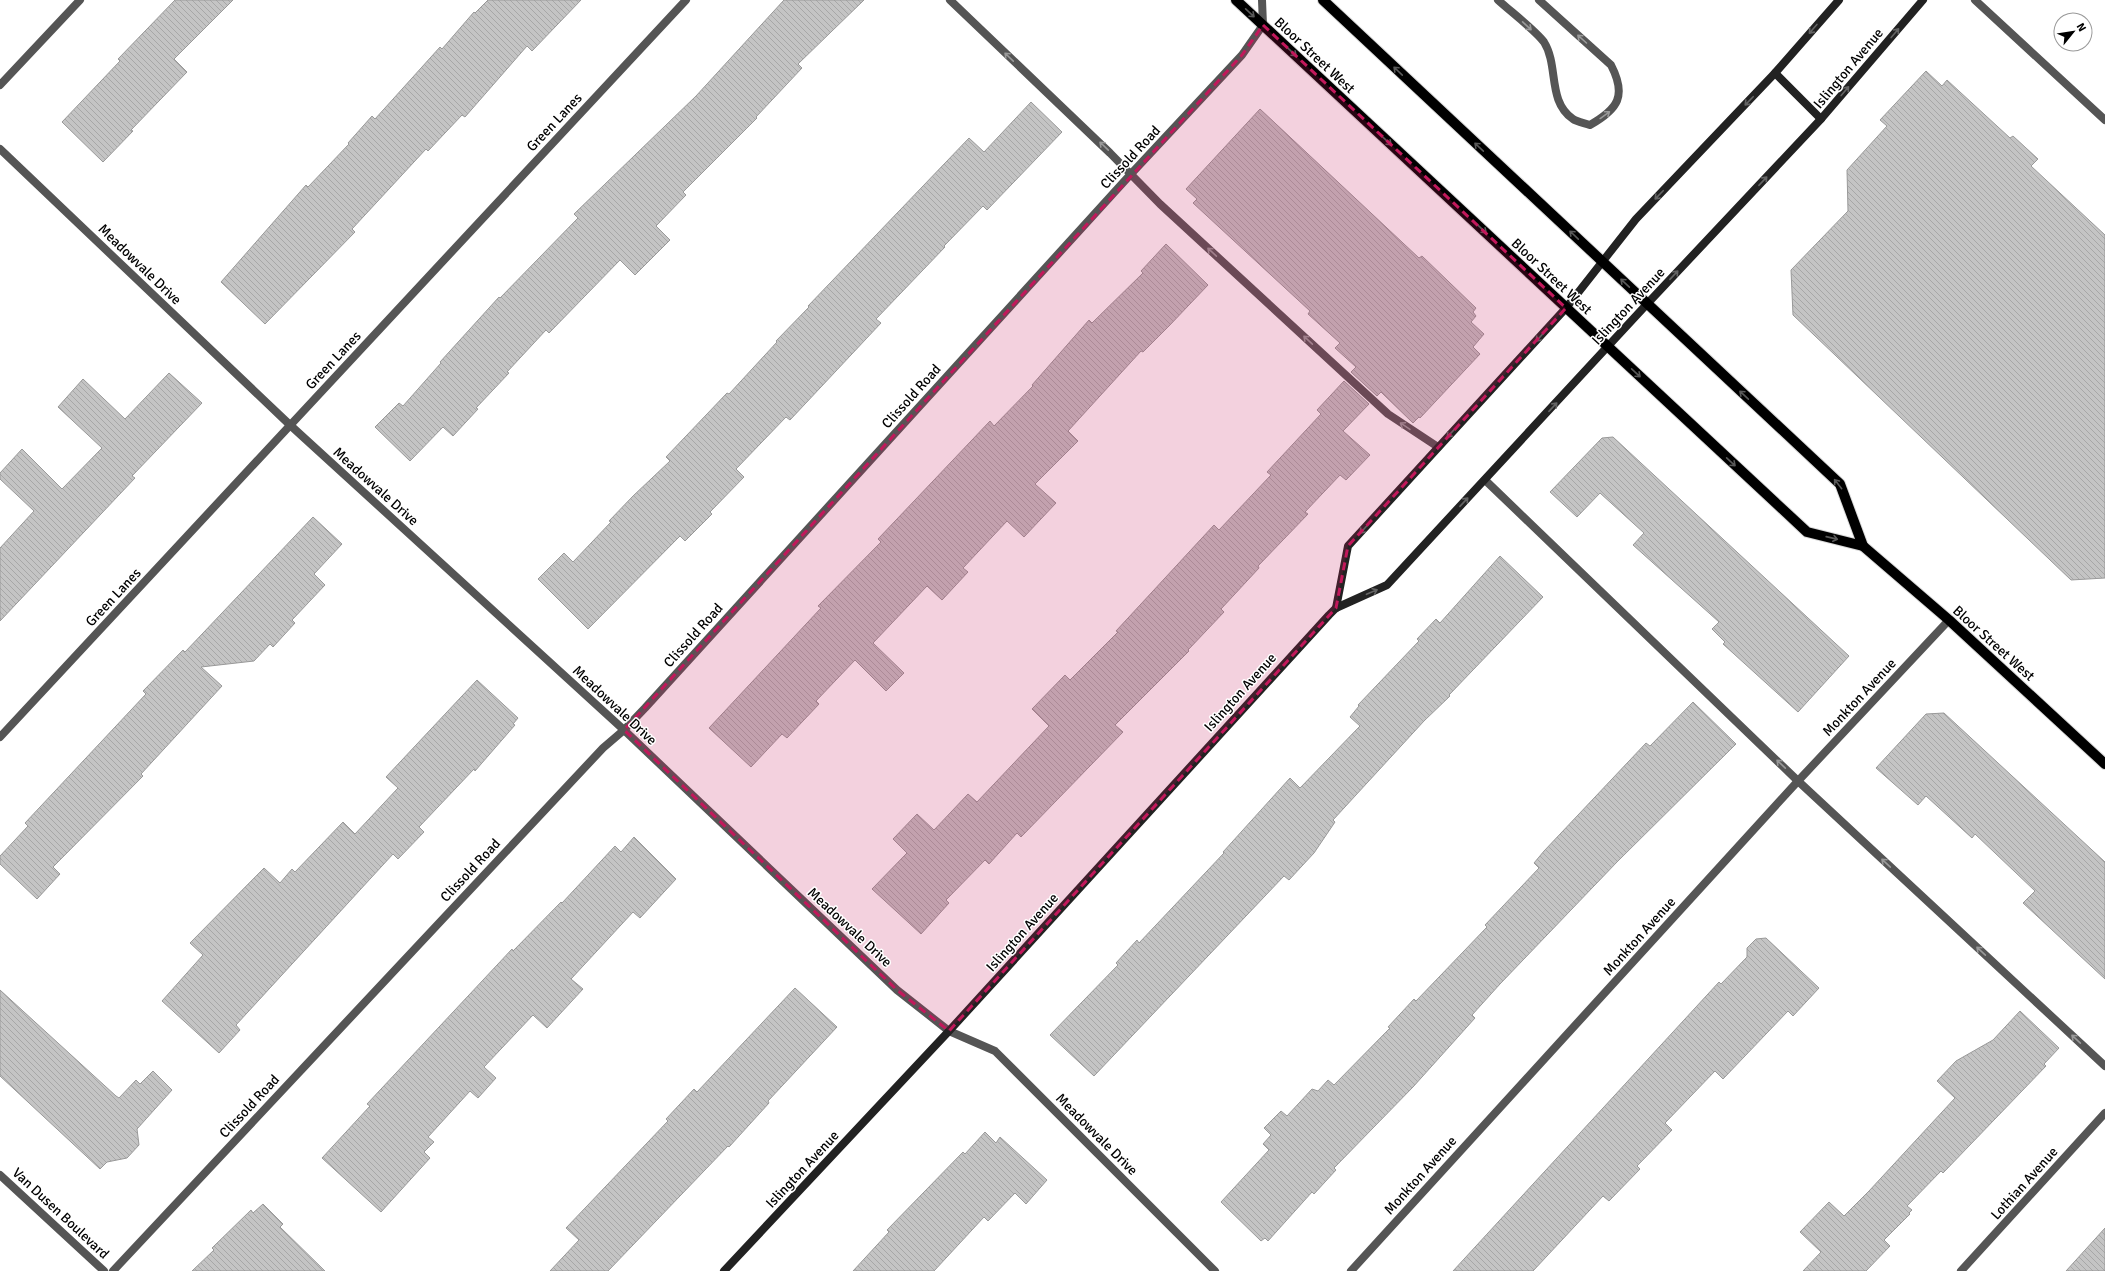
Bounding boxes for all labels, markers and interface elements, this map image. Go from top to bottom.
one-way arrow [1244,8,1255,17]
north arrow [2053,12,2093,52]
street label: Bloor Street West [1271,14,1359,97]
text: N [2074,21,2089,34]
one-way arrow [1522,22,1532,31]
one-way arrow [1809,24,1818,35]
street label: Islington Avenue [1810,25,1887,112]
one-way arrow [1890,28,1899,38]
one-way arrow [1577,34,1587,44]
one-way arrow [1287,47,1297,57]
one-way arrow [1004,52,1014,62]
one-way arrow [1393,67,1403,76]
one-way arrow [1841,86,1850,96]
street label: Green Lanes [523,90,586,155]
one-way arrow [1744,96,1753,106]
one-way arrow [1600,111,1611,119]
street label: Clissold Road [1097,122,1164,193]
one-way arrow [1382,136,1392,145]
one-way arrow [1099,141,1109,151]
one-way arrow [1474,142,1484,152]
one-way arrow [1758,176,1768,186]
one-way arrow [1654,190,1664,200]
street label: Meadowvale Drive [95,220,185,308]
one-way arrow [1477,224,1487,234]
one-way arrow [1569,230,1579,240]
street label: Bloor Street West [1508,235,1596,318]
one-way arrow [1207,247,1217,257]
street label: Islington Avenue [1588,264,1669,349]
one-way arrow [1669,271,1678,281]
one-way arrow [1620,278,1630,288]
street label: Green Lanes [302,328,365,393]
one-way arrow [1535,332,1544,343]
one-way arrow [1303,336,1313,345]
street label: Clissold Road [878,361,945,432]
one-way arrow [1631,368,1641,378]
one-way arrow [1739,390,1749,399]
one-way arrow [1548,402,1557,413]
one-way arrow [1400,422,1411,430]
one-way arrow [1446,428,1456,438]
street label: Meadowvale Drive [330,444,422,529]
one-way arrow [1726,457,1736,467]
one-way arrow [1834,478,1842,489]
one-way arrow [1459,498,1468,508]
one-way arrow [1359,524,1368,534]
one-way arrow [1826,535,1839,543]
street label: Green Lanes [82,565,145,630]
one-way arrow [1365,588,1377,595]
street label: Clissold Road [660,600,727,671]
street label: Bloor Street West [1949,602,2038,685]
street label: Islington Avenue [1201,650,1280,735]
street label: Monkton Avenue [1819,655,1900,740]
street label: Meadowvale Drive [569,662,660,749]
one-way arrow [1776,759,1786,769]
street label: Clissold Road [437,835,504,906]
one-way arrow [1881,858,1891,867]
street label: Meadowvale Drive [804,884,895,971]
street label: Islington Avenue [983,890,1062,975]
street label: Monkton Avenue [1600,894,1679,979]
one-way arrow [1976,946,1986,956]
one-way arrow [2071,1035,2082,1044]
street label: Clissold Road [216,1071,283,1142]
street label: Meadowvale Drive [1052,1090,1141,1179]
street label: Islington Avenue [762,1127,843,1212]
street label: Monkton Avenue [1381,1133,1460,1218]
street label: Lothian Avenue [1987,1143,2061,1223]
street label: Van Dusen Boulevard [9,1164,113,1263]

